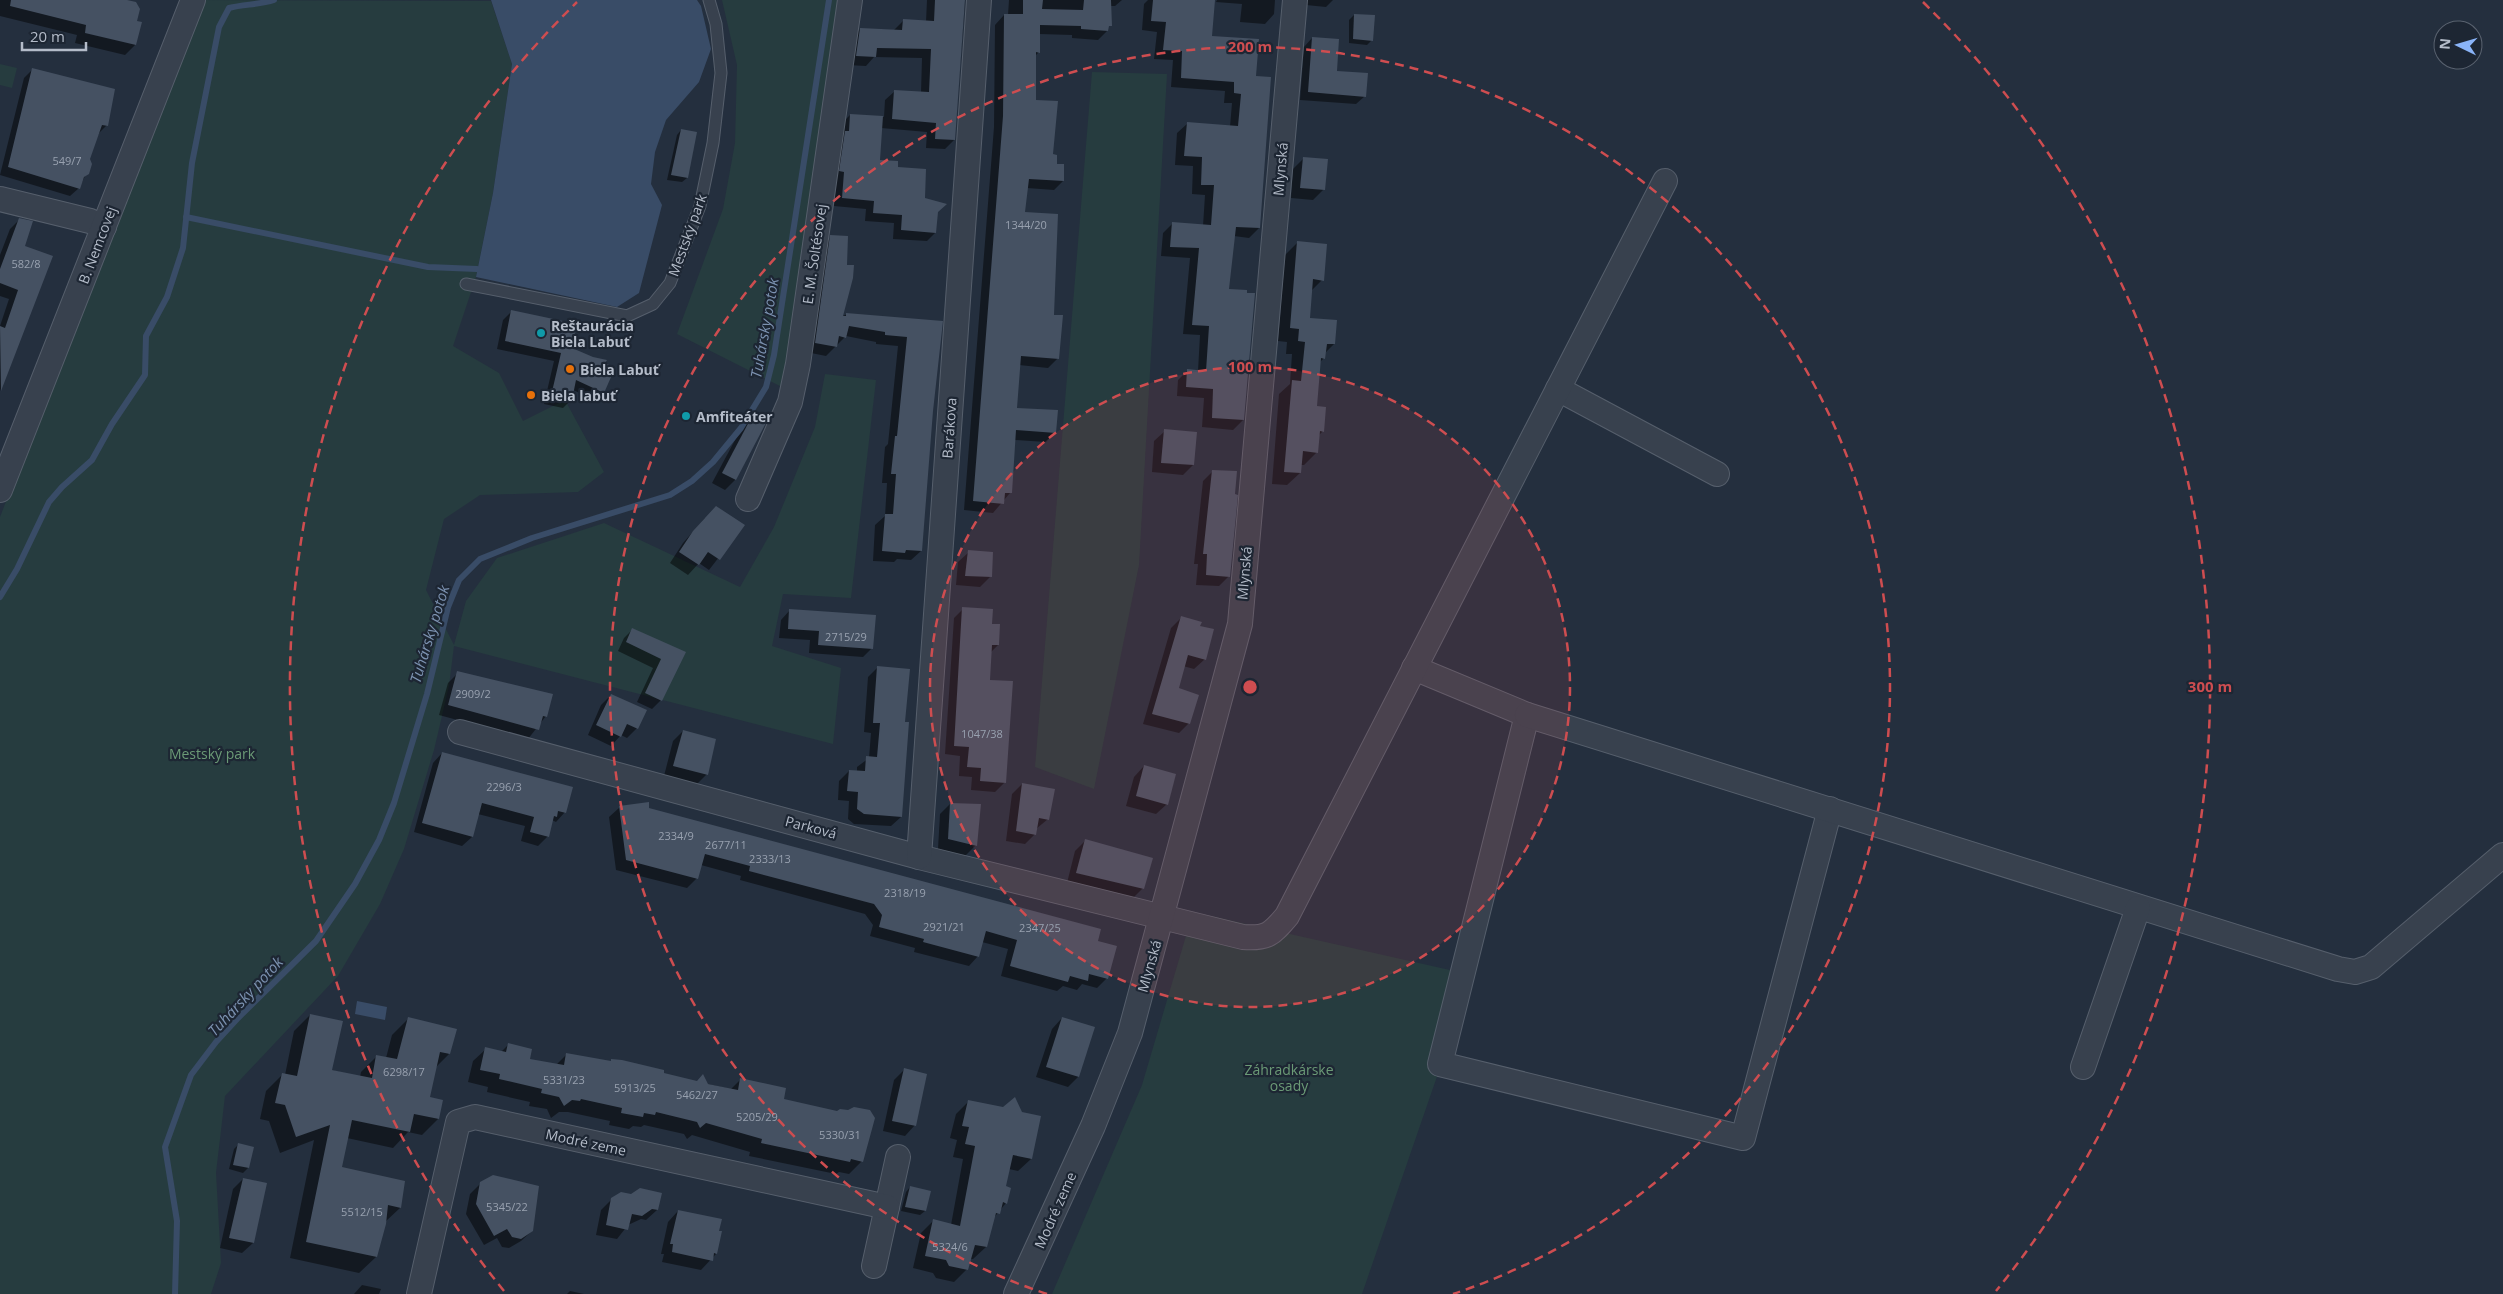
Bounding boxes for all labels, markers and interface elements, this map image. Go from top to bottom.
scale bar [22,20,86,52]
north arrow [2433,20,2483,70]
text: 20 m [30,26,65,46]
text: 200 m [1228,36,1272,56]
text: N [2435,37,2455,50]
street label: Mlynská [1268,142,1292,196]
house number: 549/7 [52,153,82,168]
street label: Mestský park [663,191,711,279]
street label: E. M. Šoltésovej [798,203,830,305]
street label: B. Nemcovej [74,204,120,286]
house number: 1344/20 [1005,217,1047,232]
house number: 582/8 [11,256,41,271]
water label: Tuhársky potok [745,276,783,380]
place label: Reštaurácia Biela Labuť [551,316,634,351]
marker: Reštaurácia Biela Labuť [535,327,547,339]
text: 100 m [1228,356,1272,376]
place label: Biela Labuť [580,360,661,379]
marker: Biela Labuť [564,363,576,375]
place label: Biela labuť [541,386,618,405]
marker: Biela labuť [525,389,537,401]
street label: Barákova [937,397,961,459]
place label: Amfiteáter [696,407,773,426]
marker: Amfiteáter [680,410,692,422]
street label: Mlynská [1232,546,1256,600]
water label: Tuhársky potok [405,582,454,686]
house number: 2715/29 [825,629,867,644]
text: 300 m [2188,676,2232,696]
centre of rings [1241,678,1259,696]
house number: 2909/2 [455,686,491,701]
house number: 1047/38 [961,726,1003,741]
park label: Mestský park [169,744,256,763]
house number: 2296/3 [486,779,522,794]
street label: Parková [783,811,839,843]
house number: 2334/9 [658,828,694,843]
house number: 2677/11 [705,837,747,852]
house number: 2333/13 [749,851,791,866]
house number: 2318/19 [884,885,926,900]
house number: 2921/21 [923,919,965,934]
house number: 2347/25 [1019,920,1061,935]
street label: Mlynská [1132,938,1166,994]
water label: Tuhársky potok [203,952,287,1040]
park label: Záhradkárske osady [1244,1060,1334,1095]
house number: 6298/17 [383,1064,425,1079]
house number: 5331/23 [543,1072,585,1087]
house number: 5913/25 [614,1080,656,1095]
house number: 5462/27 [676,1087,718,1102]
house number: 5205/29 [736,1109,778,1124]
street label: Modré zeme [544,1124,628,1160]
house number: 5330/31 [819,1127,861,1142]
street label: Modré zeme [1030,1169,1080,1251]
house number: 5345/22 [486,1199,528,1214]
house number: 5512/15 [341,1204,383,1219]
house number: 5324/6 [932,1239,968,1254]

